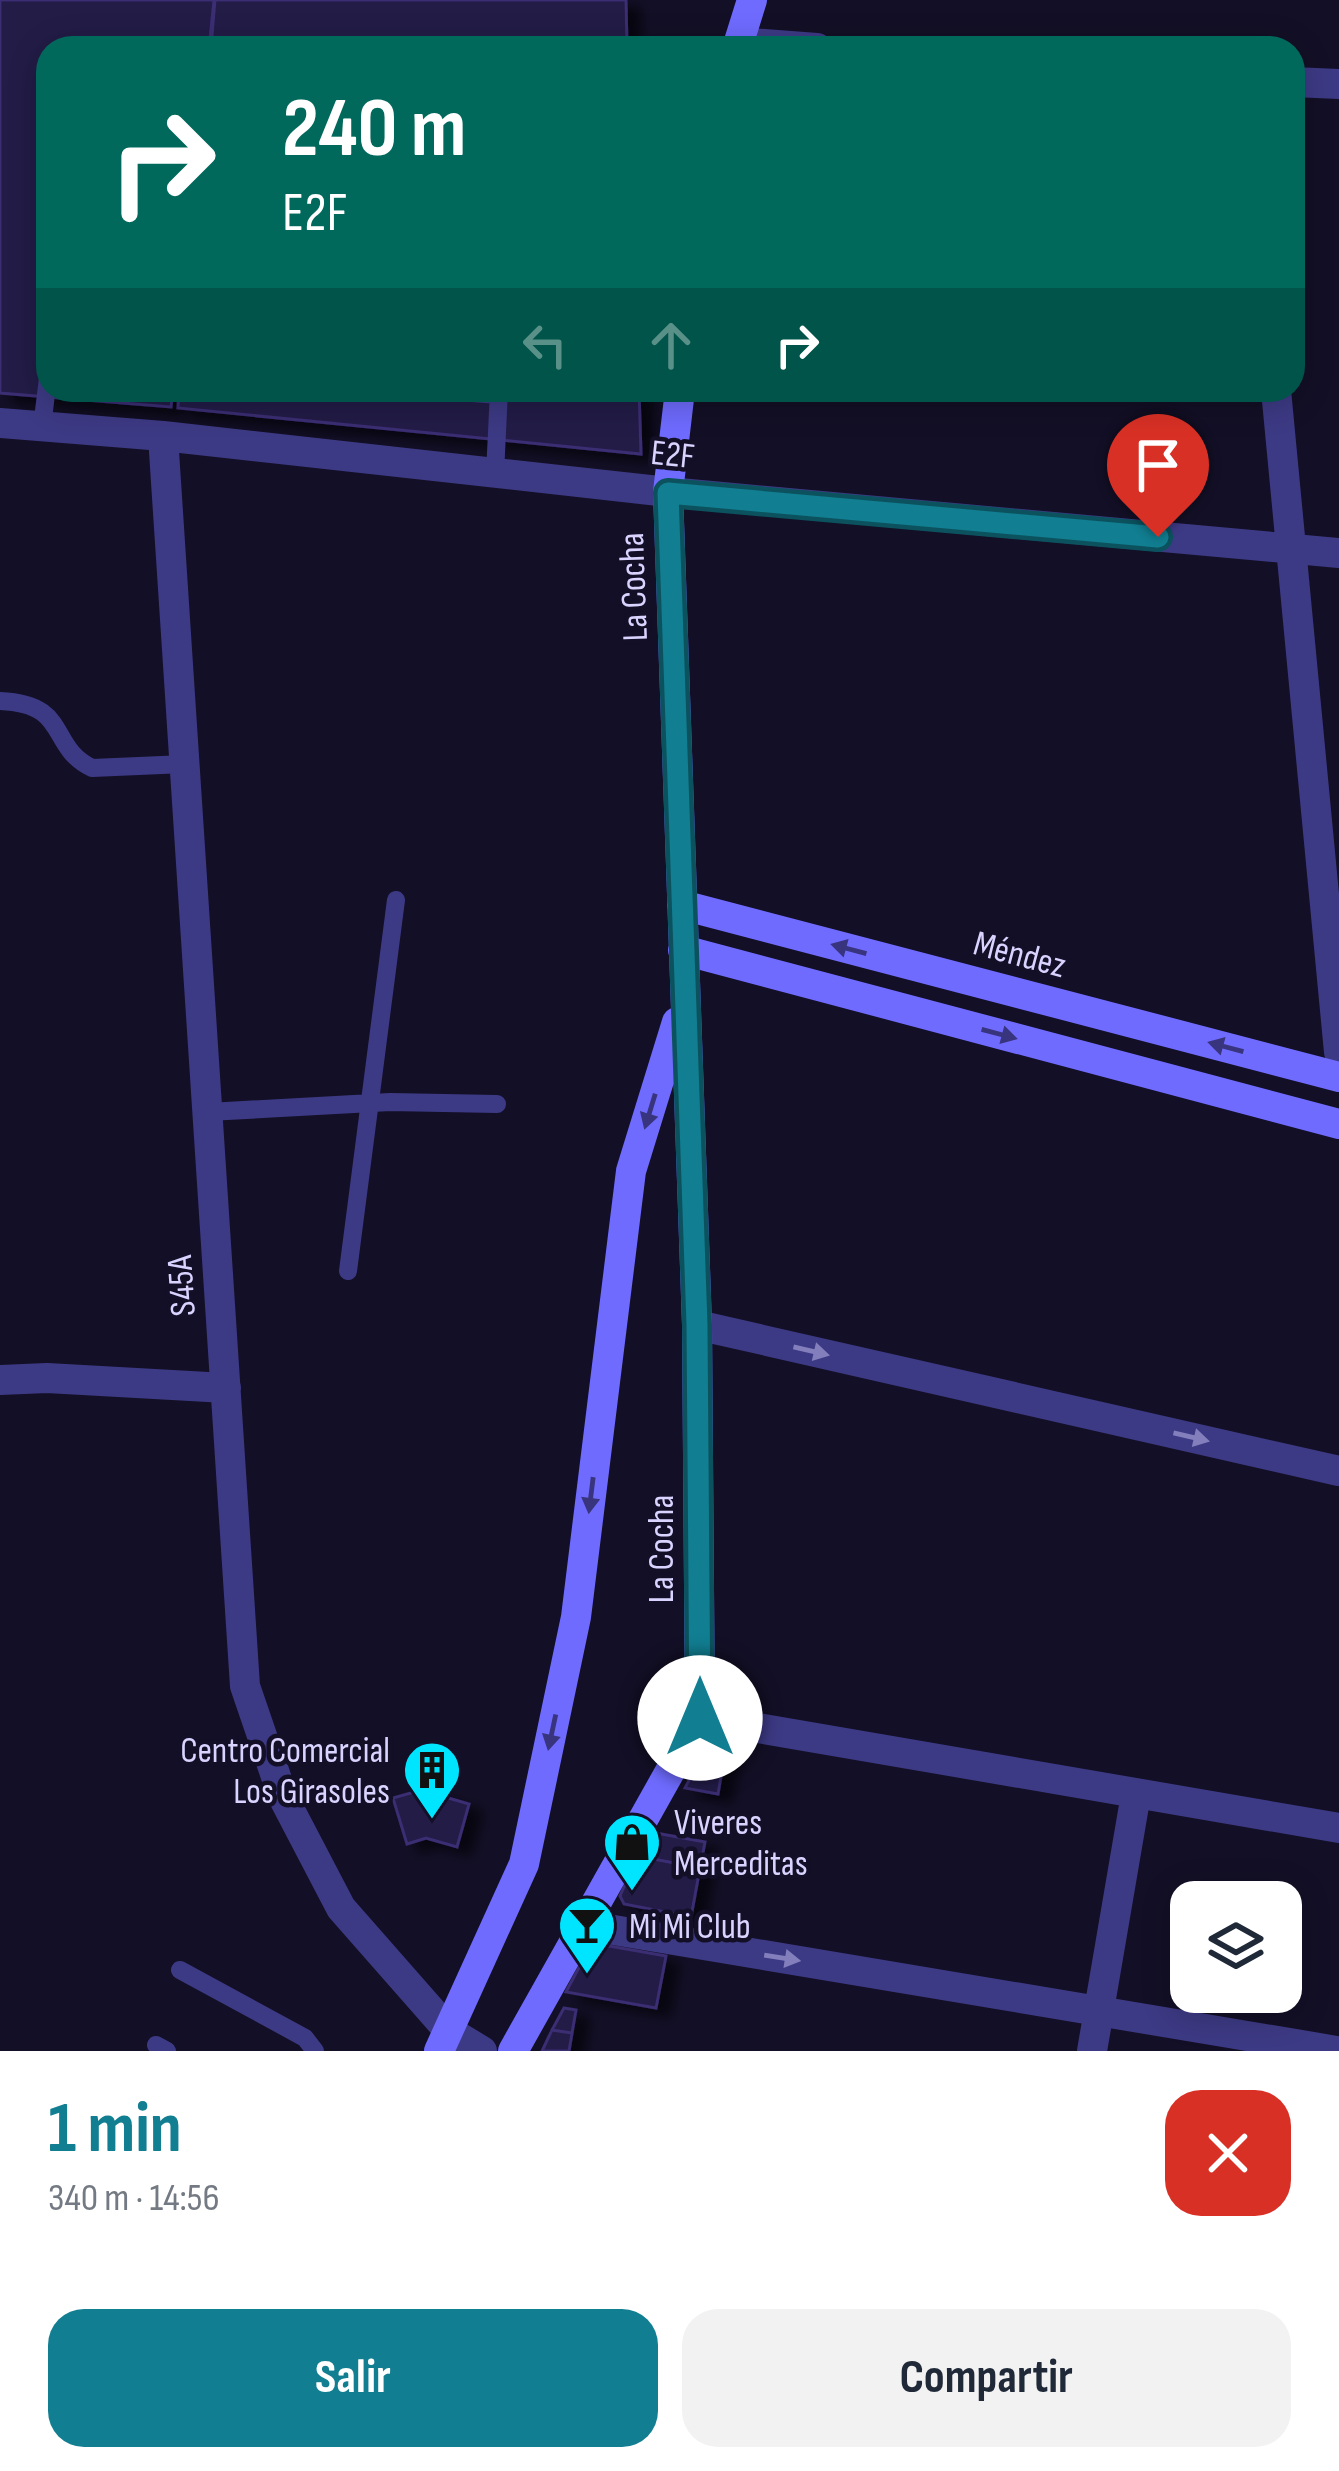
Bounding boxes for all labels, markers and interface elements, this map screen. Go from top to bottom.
text: 240 m [282,79,466,180]
icon: right [84,84,240,240]
text: E2F [282,181,348,246]
icon: left [512,312,578,378]
icon: ahead [638,312,704,378]
icon: right [764,312,830,378]
pin [1107,414,1209,537]
street label: E2F [649,432,697,479]
icon: arrive [1125,432,1191,498]
street label: La Cocha [611,532,658,642]
street label: Méndez [969,923,1070,988]
one-way arrow [830,938,867,957]
one-way arrow [981,1025,1018,1044]
one-way arrow [1207,1037,1244,1056]
one-way arrow [640,1093,658,1129]
street label: S45A [159,1253,206,1318]
one-way arrow [792,1342,830,1361]
one-way arrow [1173,1428,1210,1447]
one-way arrow [582,1477,601,1514]
street label: La Cocha [641,1495,684,1603]
position arrow [637,1655,763,1781]
one-way arrow [542,1713,561,1751]
place label: Centro Comercial Los Girasoles [180,1730,390,1814]
building icon: Centro Comercial Los Girasoles [401,1739,463,1821]
place label: Viveres Merceditas [674,1802,808,1886]
shop icon: Viveres Merceditas [601,1811,663,1893]
map controls [1170,1881,1302,2013]
button: layers [1170,1881,1302,2013]
bar icon: Mi Mi Club [556,1894,618,1976]
place label: Mi Mi Club [629,1906,751,1949]
one-way arrow [764,1949,801,1968]
text: 1 min [48,2086,182,2173]
button: close [1165,2090,1291,2216]
text: 340 m · 14:56 [48,2175,220,2222]
button: Salir [48,2309,658,2447]
button: Compartir [682,2309,1291,2447]

